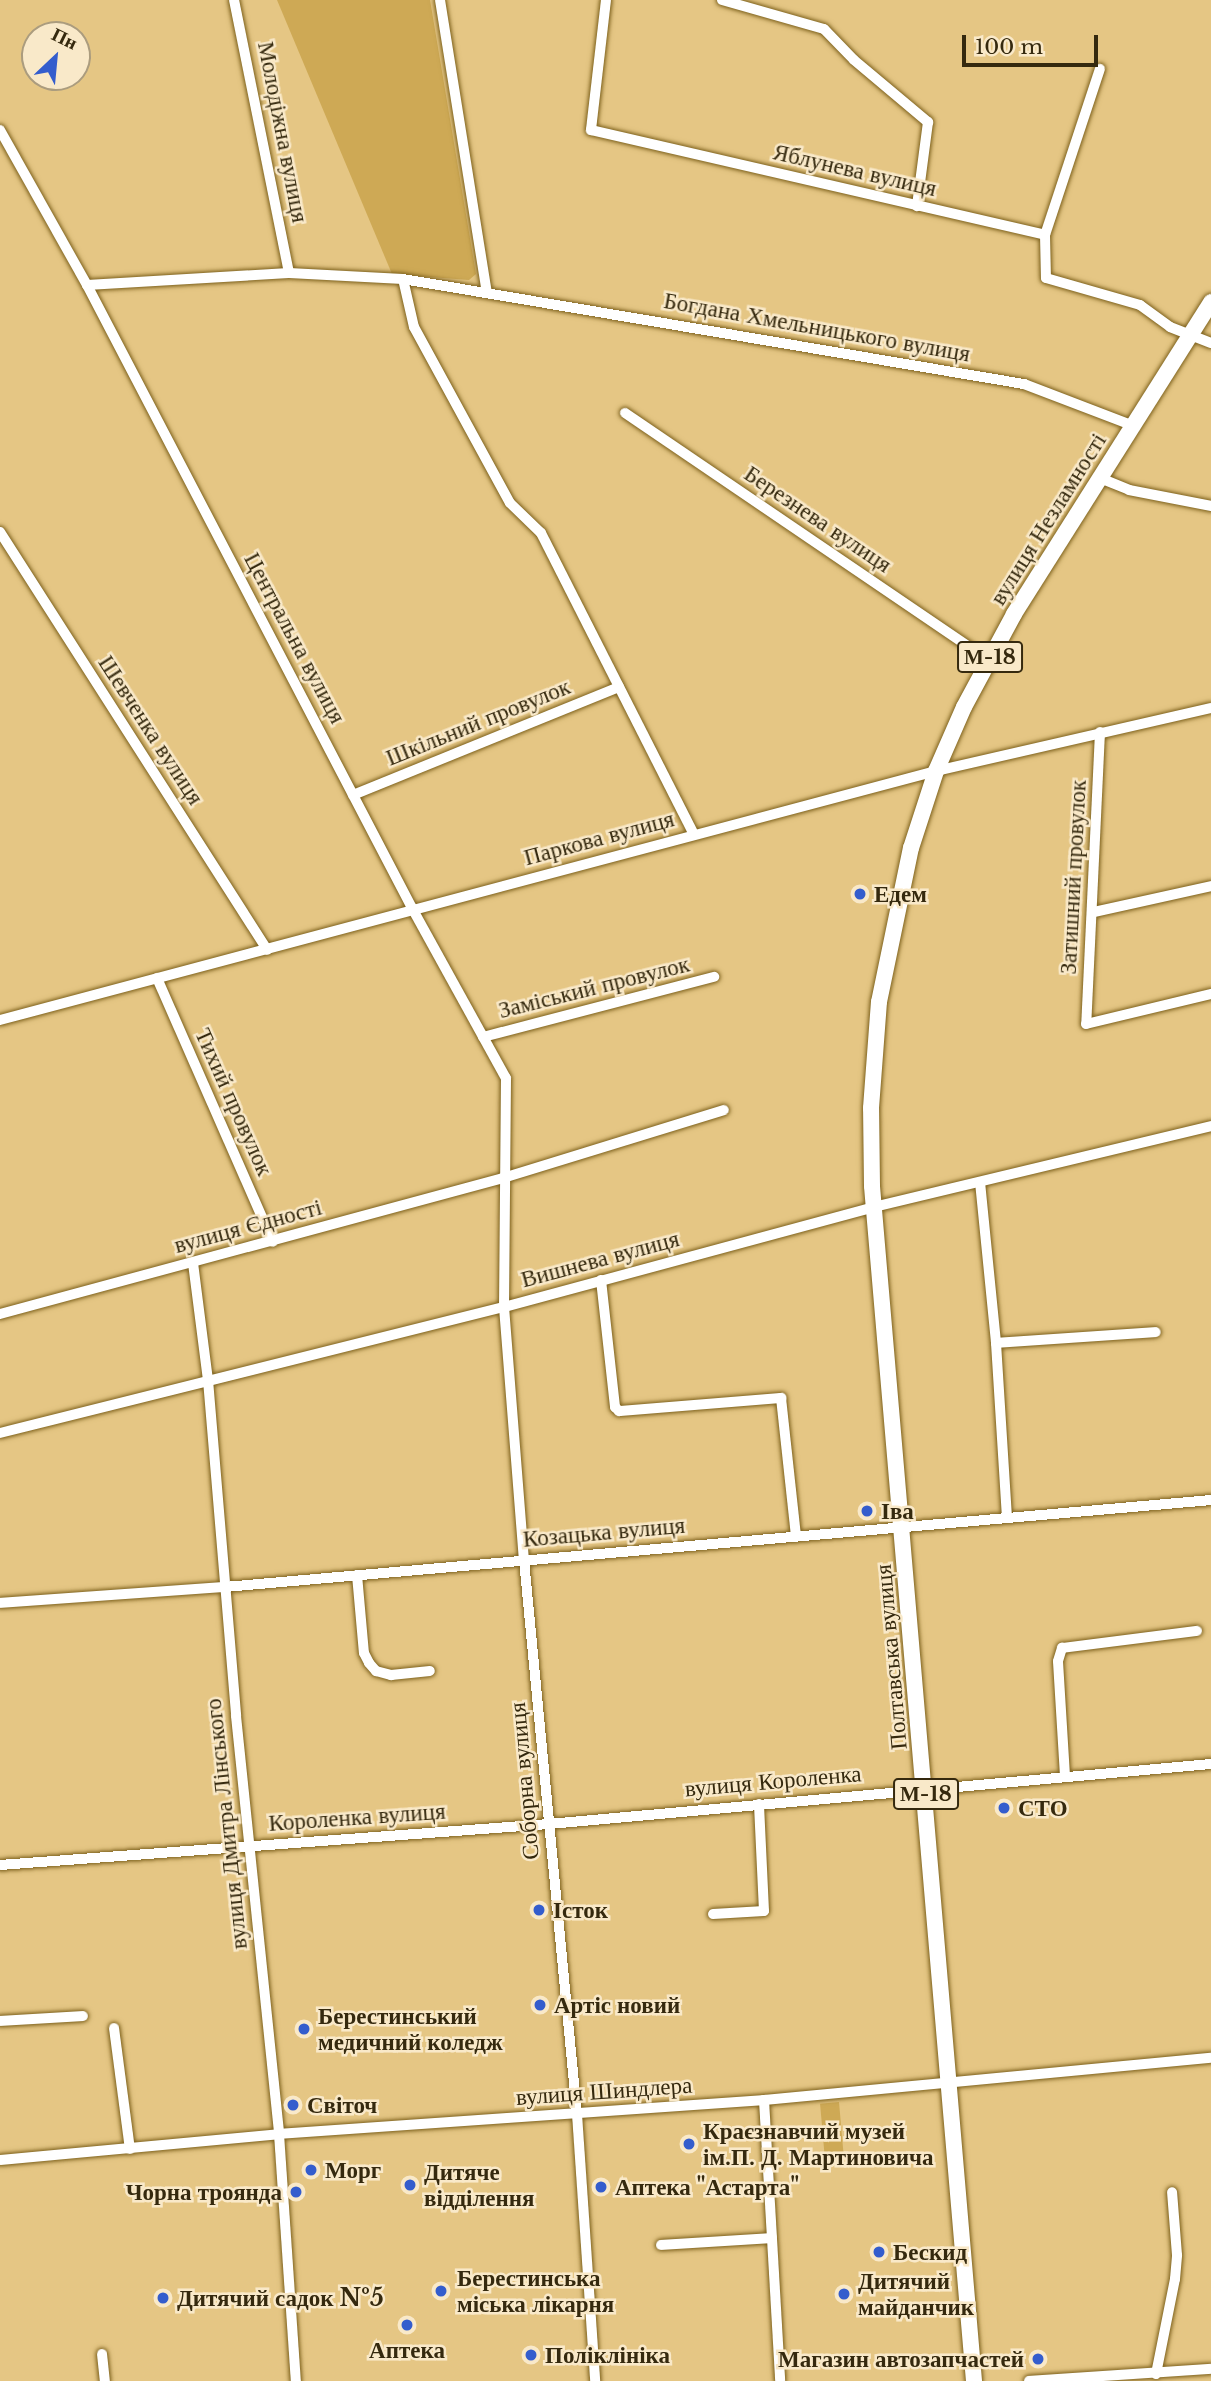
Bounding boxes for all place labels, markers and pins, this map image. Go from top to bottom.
place label: Едем [874,880,927,908]
marker: Едем [852,886,868,902]
place label: Іва [881,1497,914,1525]
marker: Іва [859,1503,875,1519]
place label: СТО [1018,1794,1068,1822]
marker: СТО [996,1800,1012,1816]
place label: Істок [553,1896,608,1924]
marker: Істок [531,1902,547,1918]
place label: Артіс новий [554,1991,680,2019]
marker: Артіс новий [532,1997,548,2013]
place label: Берестинський медичний коледж [318,2002,503,2056]
marker: Берестинський медичний коледж [296,2021,312,2037]
place label: Світоч [307,2091,377,2119]
marker: Світоч [285,2097,301,2113]
place label: Краєзнавчий музей ім.П. Д. Мартиновича [703,2117,934,2171]
marker: Краєзнавчий музей ім.П. Д. Мартиновича [681,2136,697,2152]
place label: Морг [325,2156,381,2184]
place label: Дитяче відділення [424,2158,535,2212]
marker: Морг [303,2162,319,2178]
place label: Аптека "Астарта" [615,2173,800,2201]
marker: Дитяче відділення [402,2177,418,2193]
place label: Чорна троянда [126,2178,282,2206]
marker: Аптека "Астарта" [593,2179,609,2195]
marker: Чорна троянда [288,2184,304,2200]
place label: Бескид [893,2238,967,2266]
marker: Бескид [871,2244,887,2260]
place label: Берестинська міська лікарня [457,2264,614,2318]
place label: Дитячий майданчик [858,2267,974,2321]
marker: Берестинська міська лікарня [431,2281,451,2301]
place label: Дитячий садок №5 [177,2284,384,2312]
marker: Дитячий майданчик [836,2286,852,2302]
marker: Дитячий садок №5 [155,2290,171,2306]
marker: Аптека [399,2317,415,2333]
place label: Аптека [369,2336,445,2364]
place label: Поліклініка [545,2341,670,2369]
place label: Магазин автозапчастей [778,2345,1024,2373]
marker: Поліклініка [523,2347,539,2363]
marker: Магазин автозапчастей [1030,2351,1046,2367]

